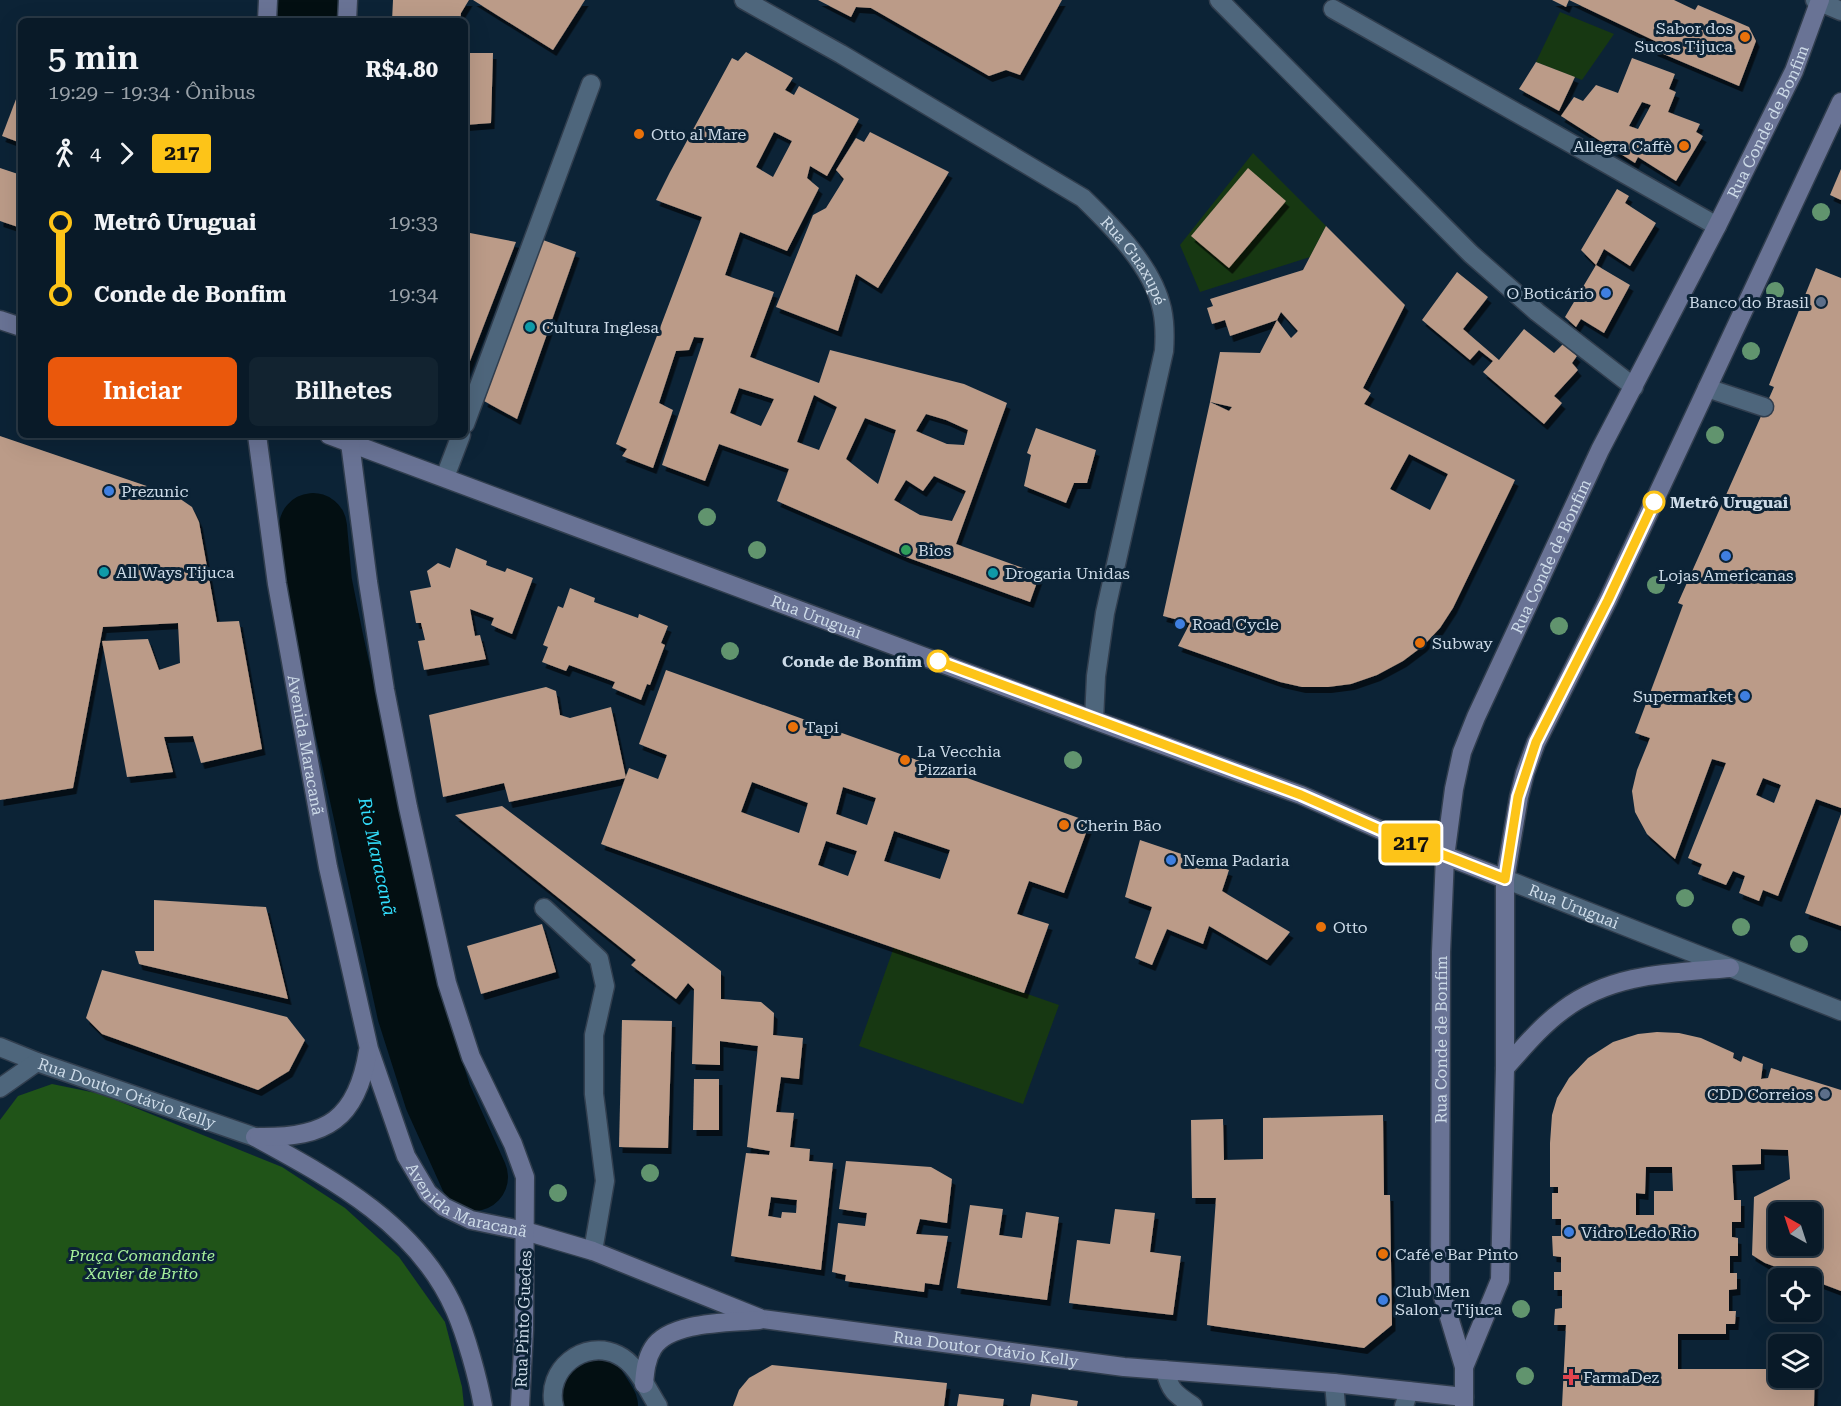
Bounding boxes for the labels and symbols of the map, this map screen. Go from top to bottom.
place label: Sabor dos Sucos Tijuca [1634,19,1733,56]
marker: Sabor dos Sucos Tijuca [1738,30,1752,44]
street label: Rua Conde de Bonfim [1723,42,1813,202]
place label: Otto al Mare [651,125,746,144]
marker: Otto al Mare [632,127,646,141]
place label: Allegra Caffè [1573,137,1672,156]
marker: Allegra Caffè [1677,139,1691,153]
street label: Rua Guaxupé [1097,213,1170,308]
place label: O Boticário [1506,284,1594,303]
marker: O Boticário [1599,286,1613,300]
place label: Banco do Brasil [1689,293,1809,312]
marker: Banco do Brasil [1814,295,1828,309]
place label: Cultura Inglesa [542,318,659,337]
marker: Cultura Inglesa [523,320,537,334]
street label: Rua Conde de Bonfim [1507,476,1595,637]
place label: Prezunic [121,482,188,501]
marker: Prezunic [102,484,116,498]
marker: Metrô Uruguai [1643,491,1665,513]
place label: Metrô Uruguai [1670,493,1789,512]
place label: Bios [918,541,952,560]
marker: Bios [899,543,913,557]
marker: Lojas Americanas [1719,549,1733,563]
place label: All Ways Tijuca [116,563,235,582]
place label: Drogaria Unidas [1005,564,1130,583]
marker: All Ways Tijuca [97,565,111,579]
marker: Drogaria Unidas [986,566,1000,580]
place label: Lojas Americanas [1658,566,1794,585]
street label: Rua Uruguai [768,591,864,643]
place label: Road Cycle [1192,615,1279,634]
marker: Road Cycle [1173,617,1187,631]
place label: Subway [1432,634,1493,653]
marker: Subway [1413,636,1427,650]
marker: Conde de Bonfim [927,650,949,672]
place label: Conde de Bonfim [782,652,923,671]
street label: Avenida Maracanã [284,673,328,817]
place label: Supermarket [1633,687,1733,706]
marker: Supermarket [1738,689,1752,703]
place label: Tapi [805,718,839,737]
marker: Tapi [786,720,800,734]
place label: La Vecchia Pizzaria [917,742,1001,779]
marker: La Vecchia Pizzaria [898,753,912,767]
water label: Rio Maracanã [354,794,401,918]
place label: Cherin Bão [1076,816,1162,835]
marker: Cherin Bão [1057,818,1071,832]
line badge: 217 [1376,824,1446,862]
place label: Nema Padaria [1183,851,1290,870]
marker: Nema Padaria [1164,853,1178,867]
street label: Rua Uruguai [1526,880,1622,933]
place label: Otto [1333,918,1368,937]
marker: Otto [1314,920,1328,934]
street label: Rua Conde de Bonfim [1431,955,1451,1123]
street label: Rua Doutor Otávio Kelly [35,1054,219,1133]
place label: CDD Correios [1707,1085,1813,1104]
marker: CDD Correios [1818,1087,1832,1101]
street label: Avenida Maracanã [402,1159,529,1241]
north arrow [1768,1202,1822,1256]
place label: Vidro Ledo Rio [1581,1223,1697,1242]
marker: Vidro Ledo Rio [1562,1225,1576,1239]
place label: Café e Bar Pinto [1395,1245,1518,1264]
park label: Praça Comandante Xavier de Brito [68,1246,215,1283]
marker: Café e Bar Pinto [1376,1247,1390,1261]
street label: Rua Pinto Guedes [512,1250,535,1388]
place label: Club Men Salon - Tijuca [1395,1282,1502,1319]
marker: Club Men Salon - Tijuca [1376,1293,1390,1307]
street label: Rua Doutor Otávio Kelly [892,1328,1080,1371]
place label: FarmaDez [1583,1368,1659,1387]
marker: FarmaDez [1564,1370,1578,1384]

